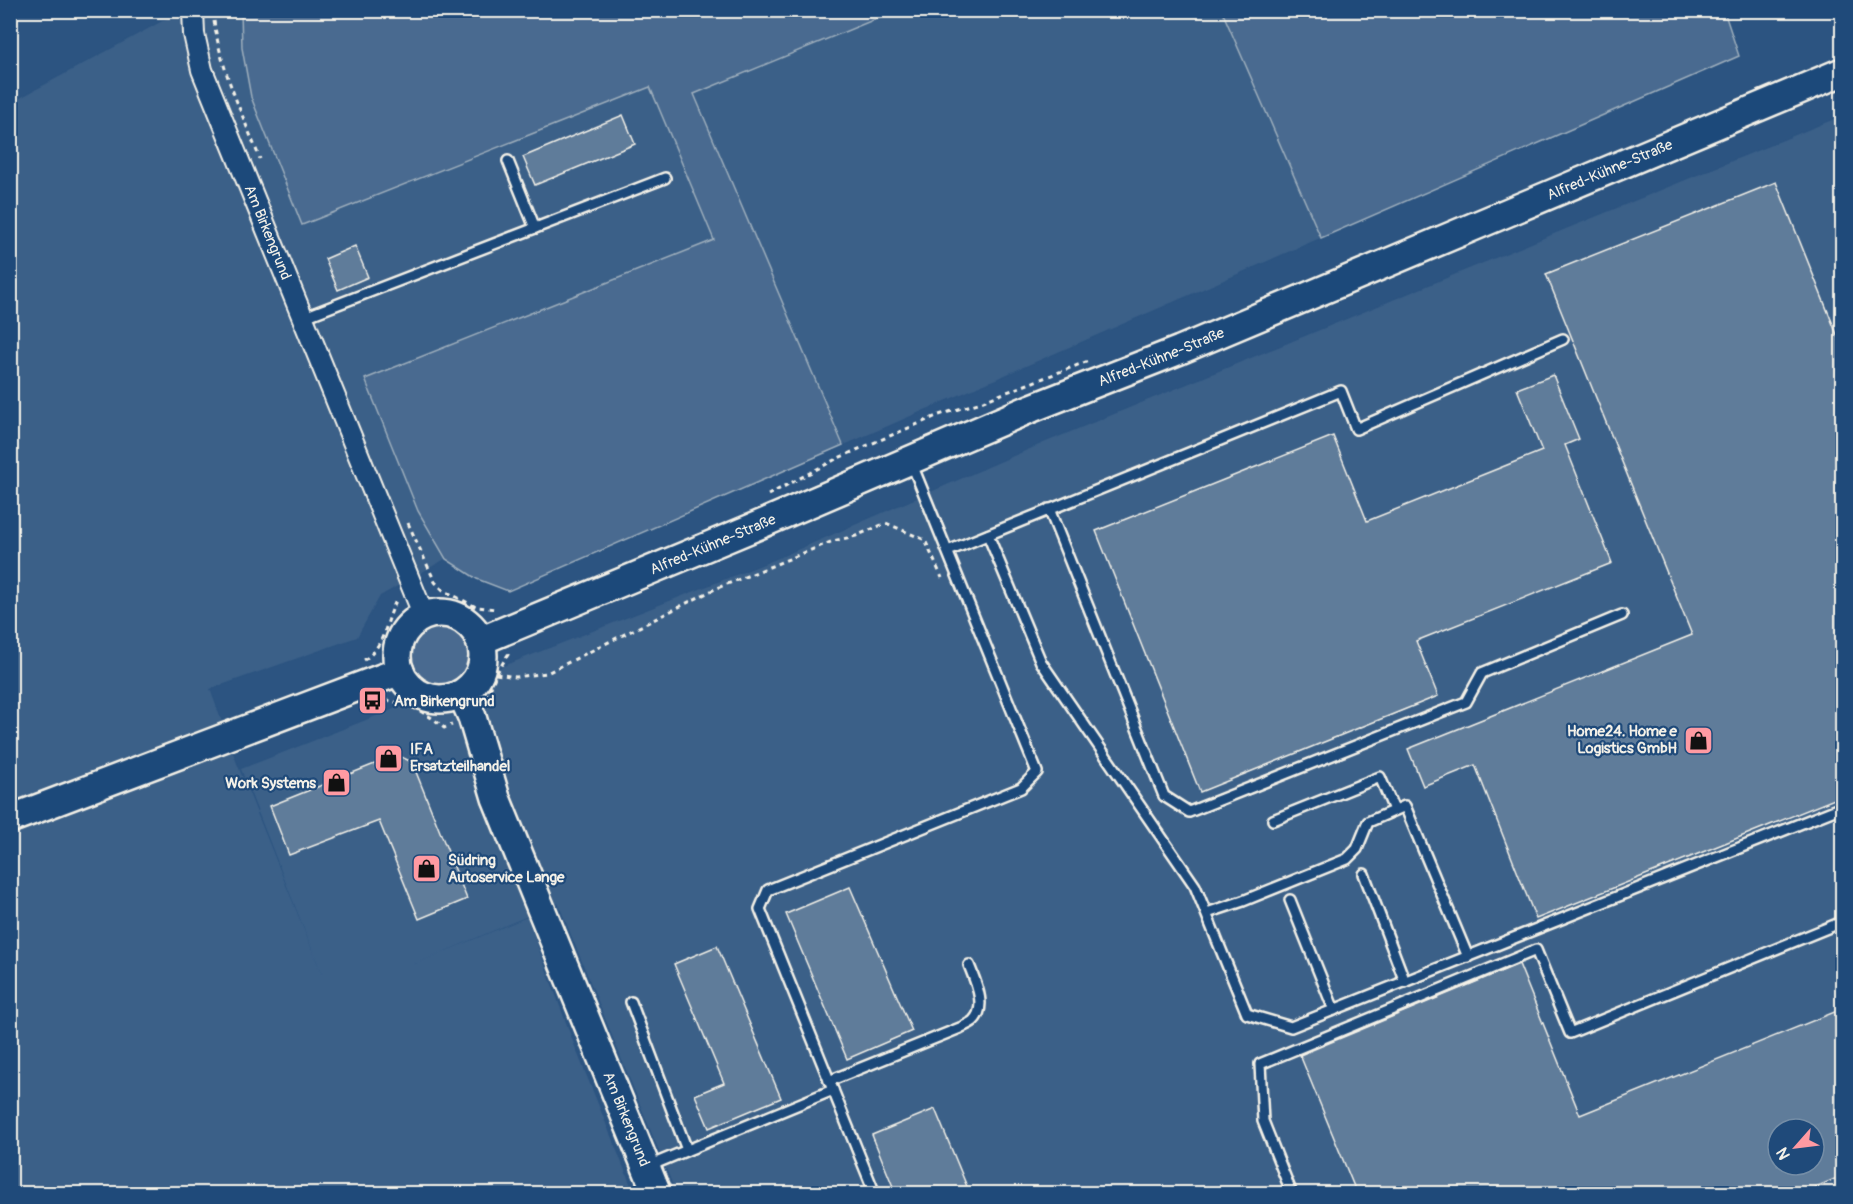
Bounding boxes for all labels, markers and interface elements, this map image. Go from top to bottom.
street label: Alfred-Kühne-Straße [1544,135,1676,205]
street label: Am Birkengrund [240,182,295,283]
street label: Alfred-Kühne-Straße [1095,323,1228,391]
street label: Alfred-Kühne-Straße [647,510,779,579]
bus stop icon: Am Birkengrund [357,685,389,717]
place label: Am Birkengrund [394,692,495,711]
place label: Home24. Home e Logistics GmbH [1567,722,1678,758]
shop icon: Home24. Home e Logistics GmbH [1682,724,1714,756]
place label: IFA Ersatzteilhandel [410,740,510,776]
shop icon: IFA Ersatzteilhandel [373,742,405,774]
shop icon: Work Systems [321,767,353,799]
place label: Work Systems [225,774,316,793]
place label: Südring Autoservice Lange [448,851,565,887]
shop icon: Südring Autoservice Lange [411,853,443,885]
street label: Am Birkengrund [598,1069,654,1169]
north arrow [1766,1117,1826,1177]
text: N [1772,1144,1795,1163]

